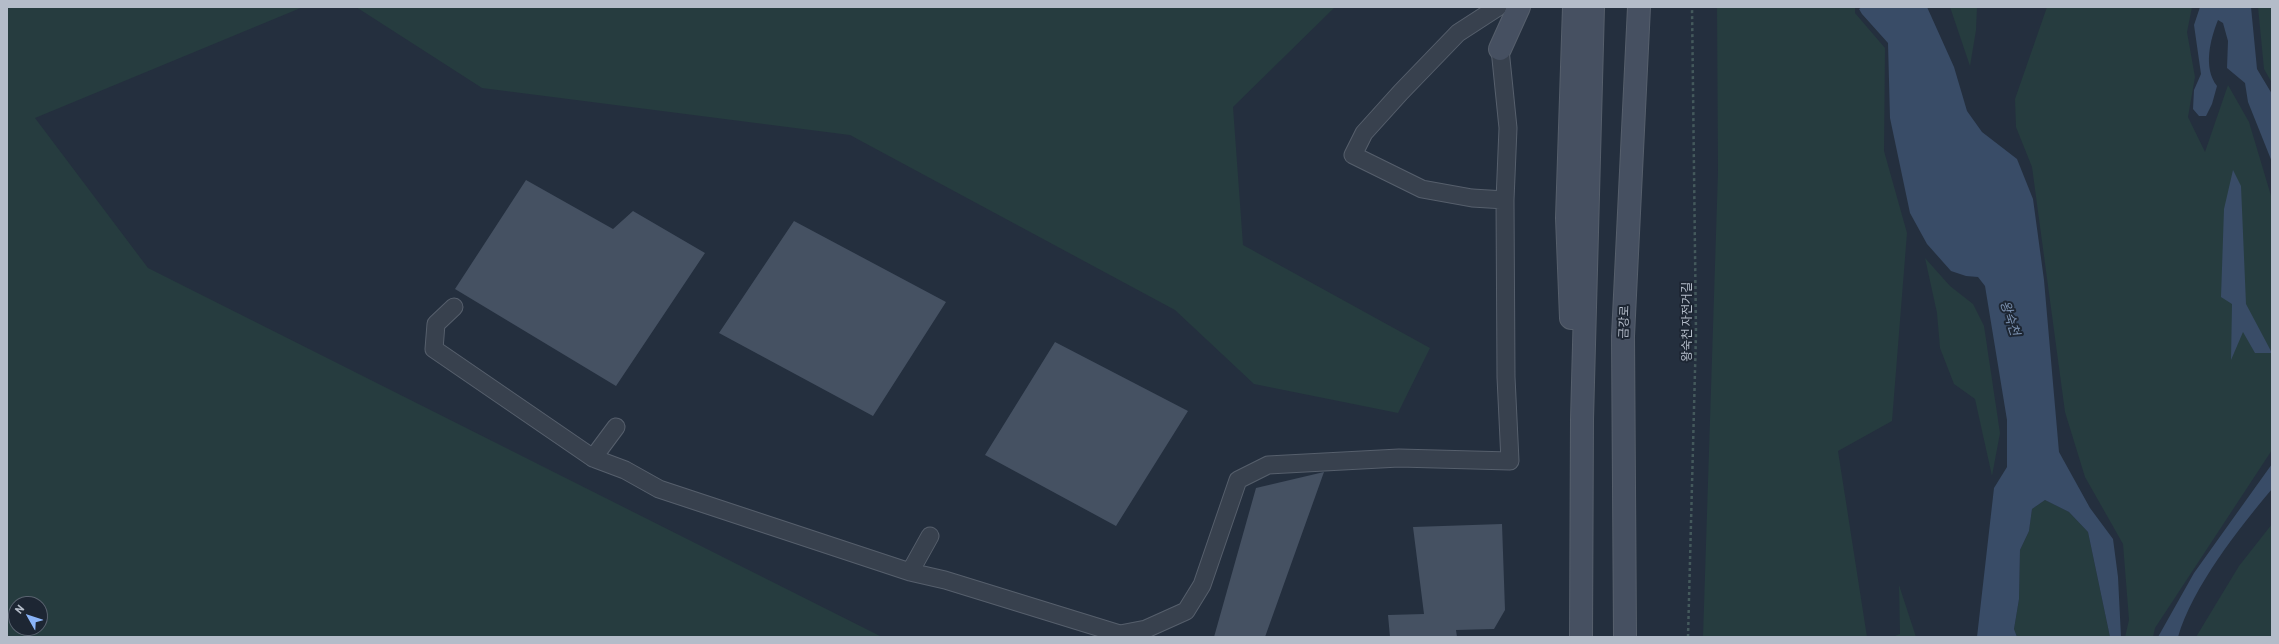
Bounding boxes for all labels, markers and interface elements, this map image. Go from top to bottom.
street label: 왕숙천 자전거길 [1680,282,1694,362]
water label: 왕숙천 [1997,299,2023,337]
street label: 금강로 [1616,305,1632,339]
north arrow [8,596,48,636]
text: N [12,602,26,616]

